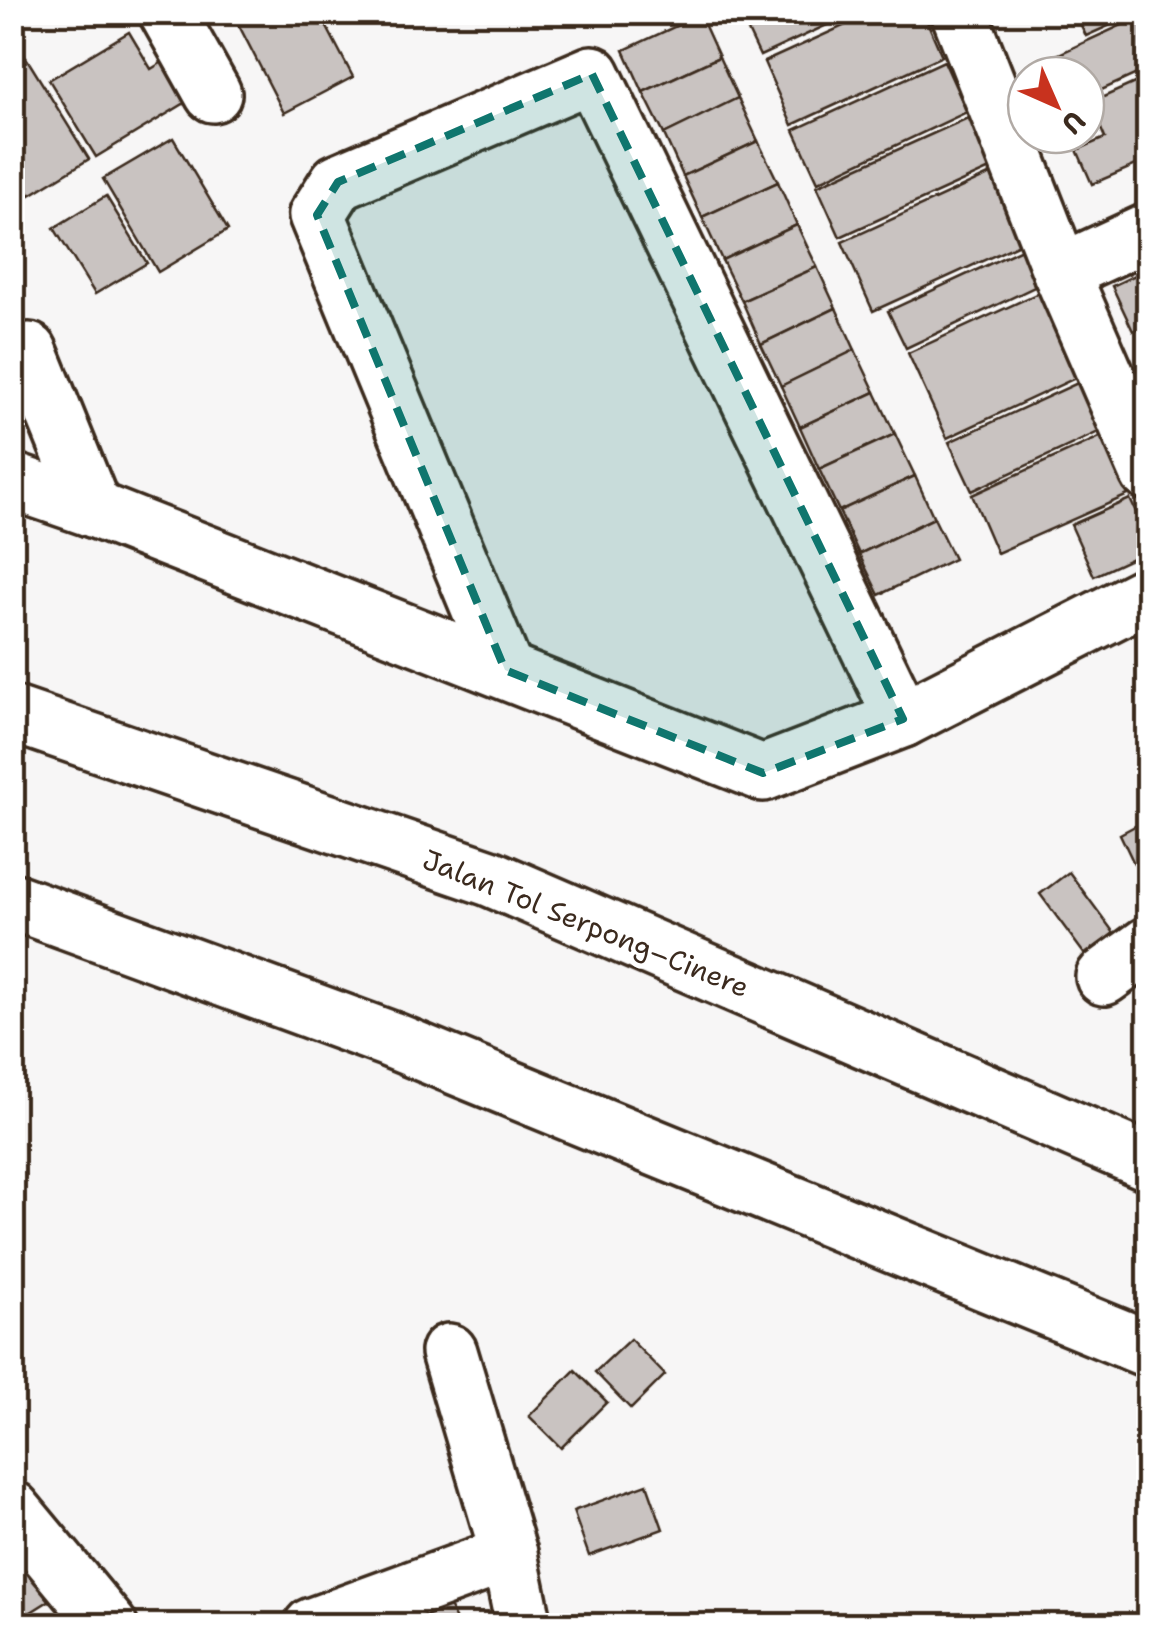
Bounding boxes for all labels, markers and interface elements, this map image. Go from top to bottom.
north arrow [1006,55,1106,155]
text: U [1053,102,1094,143]
street label: Jalan Tol Serpong–Cinere [417,840,755,1006]

